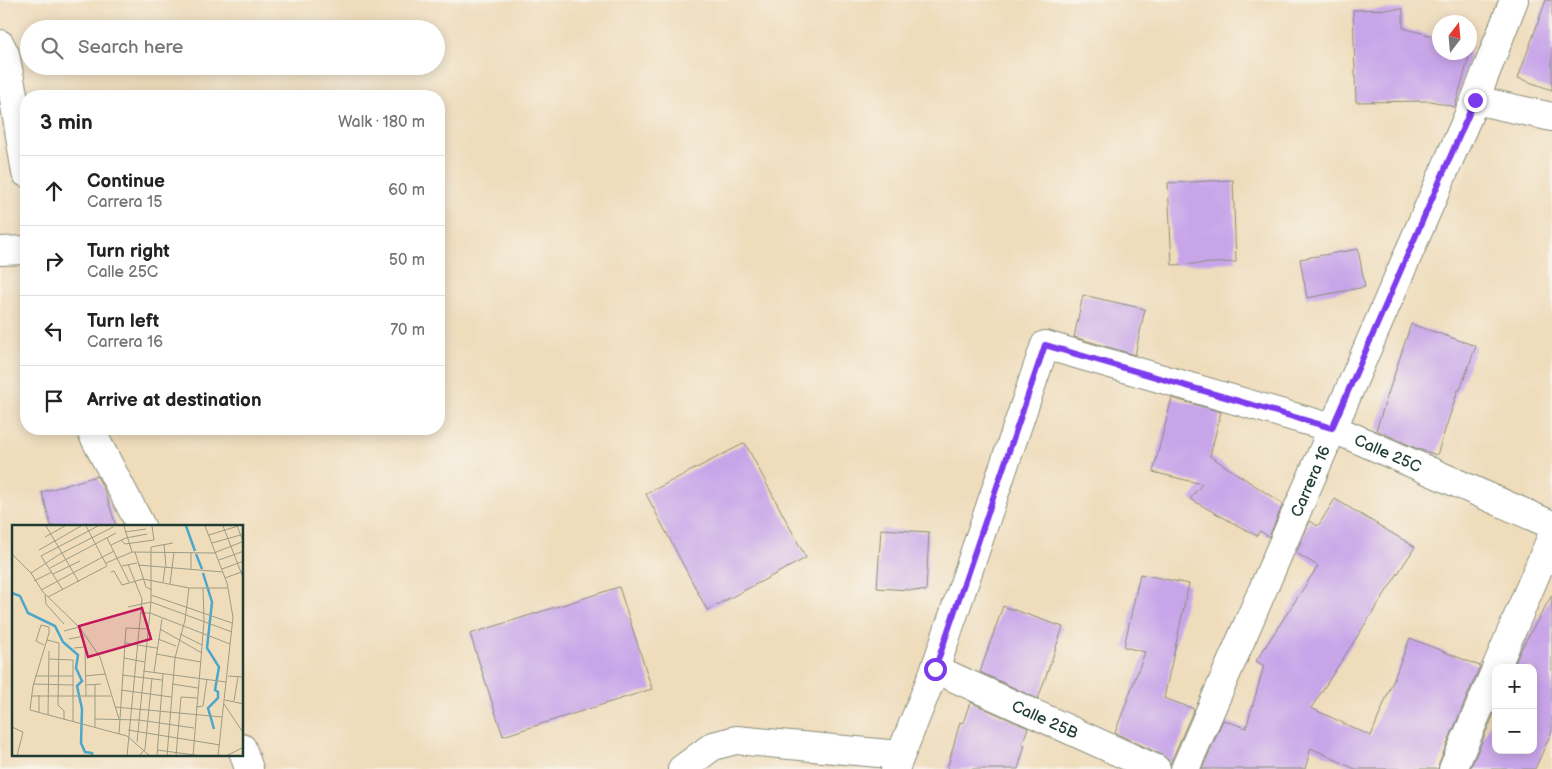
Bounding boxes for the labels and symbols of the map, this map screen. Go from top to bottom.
north arrow [1432,15,1477,60]
route end [1464,89,1487,112]
street label: Calle 25C [1351,431,1424,477]
street label: Carrera 16 [1287,443,1335,520]
inset map [12,525,244,756]
route start [924,658,947,681]
street label: Calle 25B [1008,697,1081,744]

